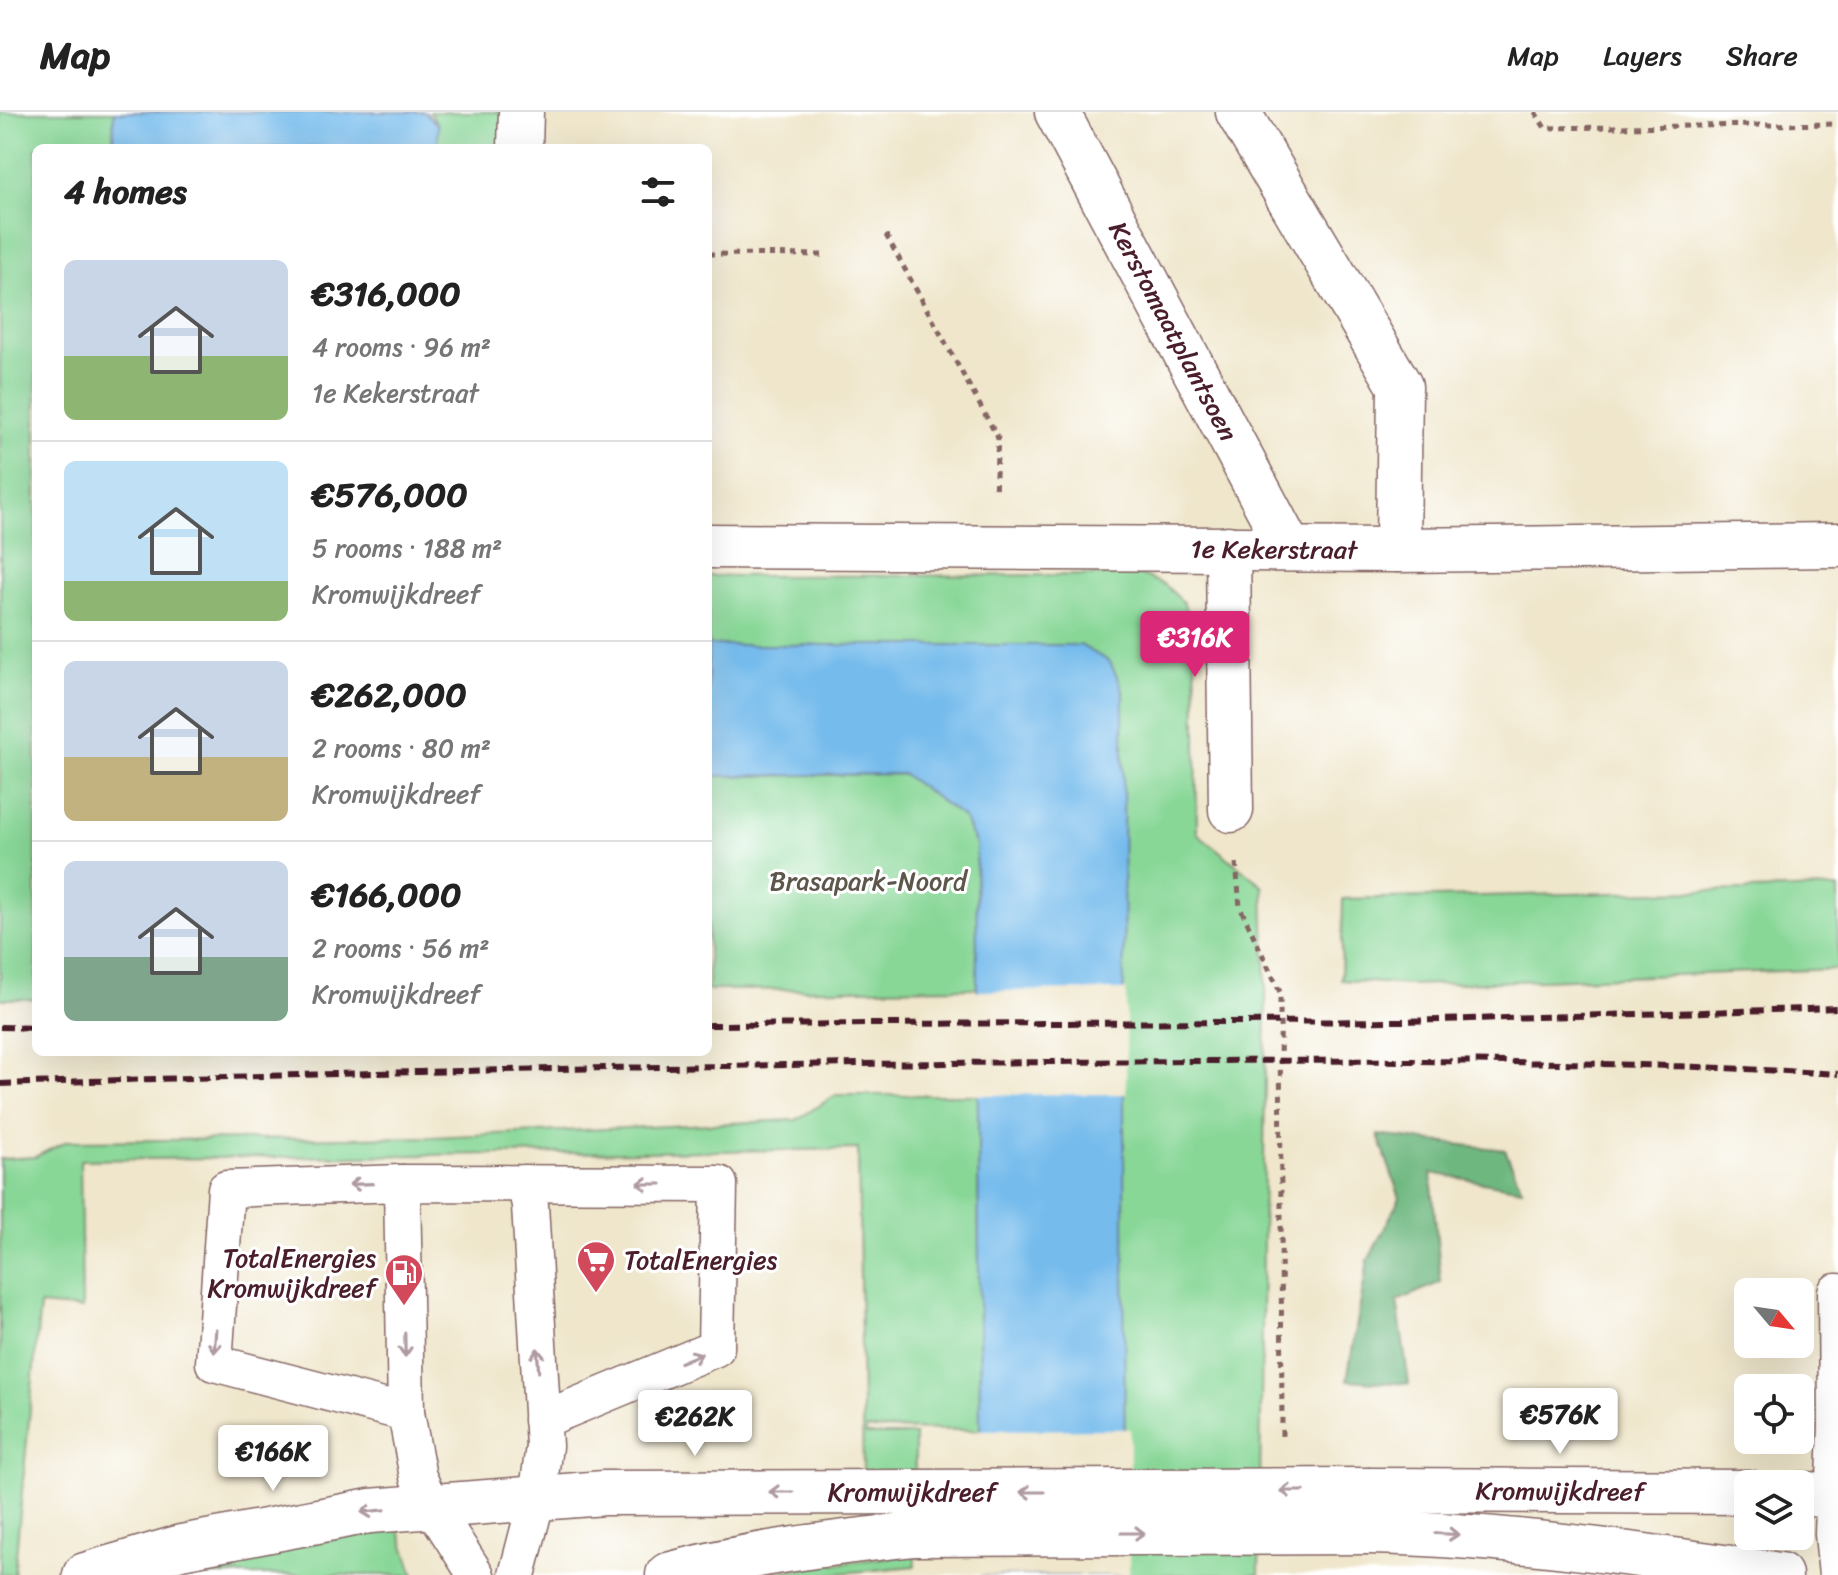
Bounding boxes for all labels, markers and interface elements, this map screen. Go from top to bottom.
text: Map [40,22,110,89]
text: Map [1507,31,1559,80]
text: Layers [1603,31,1682,80]
text: Share [1726,31,1798,80]
text: 4 homes [64,162,187,222]
icon: filters [636,170,680,214]
street label: Kerstomaatplantsoen [1096,212,1251,449]
text: €316,000 [312,264,461,324]
icon: home [128,292,224,388]
text: 4 rooms · 96 m² [312,324,491,370]
text: 1e Kekerstraat [312,370,479,416]
text: €576,000 [312,465,468,525]
icon: home [128,493,224,589]
text: 5 rooms · 188 m² [312,525,502,571]
street label: 1e Kekerstraat [1190,526,1359,573]
text: Kromwijkdreef [312,571,481,617]
pin: €316K [1139,611,1251,679]
text: €316K [1158,614,1232,660]
text: €262,000 [312,665,467,725]
icon: home [128,693,224,789]
text: 2 rooms · 80 m² [312,725,491,771]
text: Kromwijkdreef [312,771,481,817]
park label: Brasapark-Noord [769,858,969,904]
text: €166,000 [312,865,461,925]
icon: home [128,893,224,989]
text: 2 rooms · 56 m² [312,925,490,971]
text: Kromwijkdreef [312,971,481,1017]
one-way arrow [636,1176,663,1192]
one-way arrow [348,1177,375,1192]
place label: TotalEnergies Kromwijkdreef [207,1235,379,1311]
place label: TotalEnergies [624,1237,778,1283]
supermarket icon: TotalEnergies [575,1239,617,1294]
fuel station icon: TotalEnergies Kromwijkdreef [383,1252,425,1307]
north arrow [1734,1278,1814,1358]
map controls [1734,1278,1814,1550]
one-way arrow [207,1327,222,1354]
one-way arrow [397,1331,413,1358]
one-way arrow [531,1347,546,1374]
one-way arrow [679,1350,703,1365]
button: locate [1734,1374,1814,1454]
pin: €576K [1504,1388,1616,1456]
pin: €262K [639,1390,751,1458]
text: €576K [1521,1391,1599,1437]
text: €262K [656,1393,734,1439]
pin: €166K [217,1425,329,1493]
text: €166K [236,1428,310,1474]
street label: Kromwijkdreef [1476,1468,1647,1514]
street label: Kromwijkdreef [828,1469,999,1515]
button: layers [1734,1470,1814,1550]
one-way arrow [1279,1483,1306,1499]
one-way arrow [768,1484,795,1500]
one-way arrow [1019,1484,1046,1500]
one-way arrow [360,1504,387,1519]
one-way arrow [1119,1525,1146,1541]
one-way arrow [1433,1527,1460,1542]

